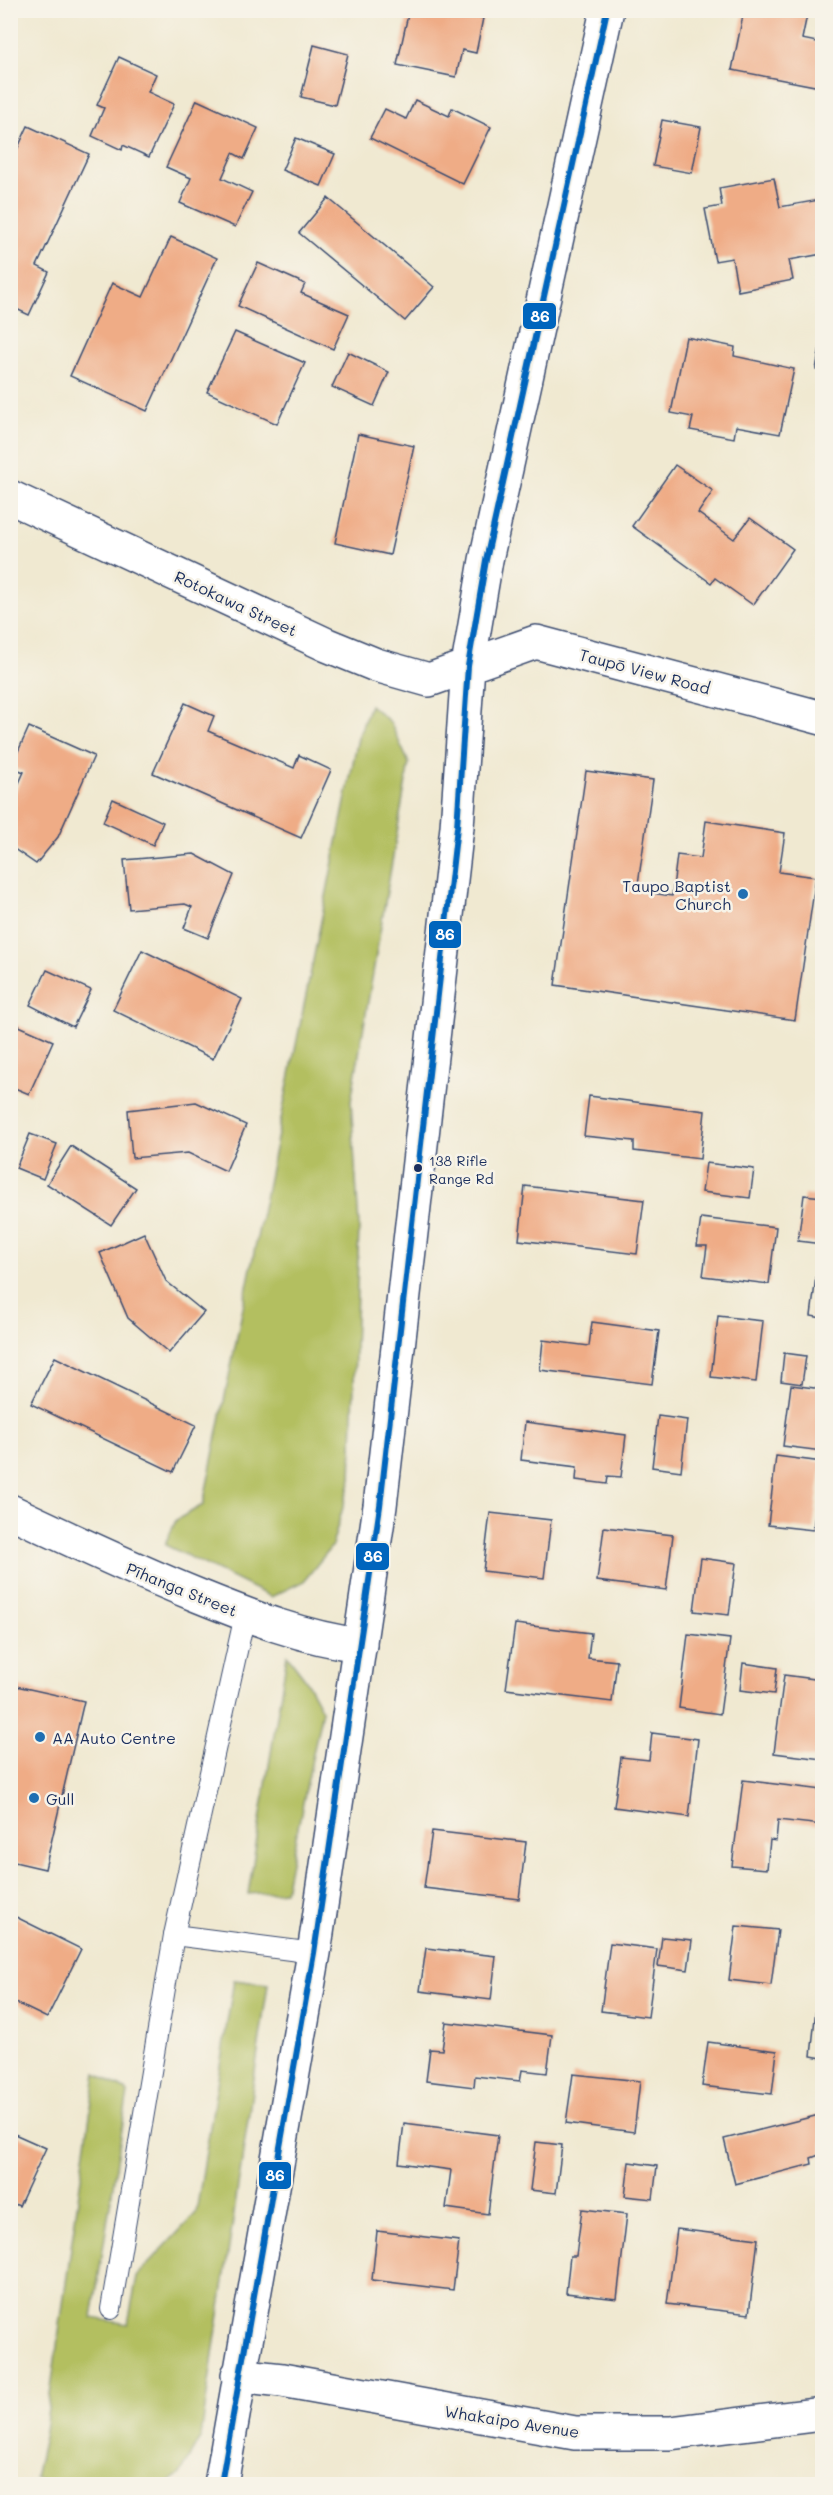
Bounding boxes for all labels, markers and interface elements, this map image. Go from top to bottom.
line badge: 86 [522,302,557,330]
text: 86 [530,305,550,326]
street label: Rotokawa Street [171,565,301,641]
street label: Taupō View Road [577,643,713,699]
place label: Taupo Baptist Church [622,875,731,914]
marker: Taupo Baptist Church [736,887,750,901]
line badge: 86 [428,920,462,949]
text: 86 [435,923,455,944]
place label: 138 Rifle Range Rd [429,1151,494,1188]
marker: 138 Rifle Range Rd [412,1162,424,1174]
line badge: 86 [355,1542,390,1571]
text: 86 [363,1545,383,1566]
street label: Pīhanga Street [123,1557,241,1621]
place label: AA Auto Centre [52,1727,176,1748]
marker: AA Auto Centre [33,1730,47,1744]
place label: Gull [46,1788,75,1809]
marker: Gull [27,1791,41,1805]
line badge: 86 [258,2161,292,2190]
text: 86 [265,2164,285,2185]
street label: Whakaipo Avenue [443,2400,581,2442]

